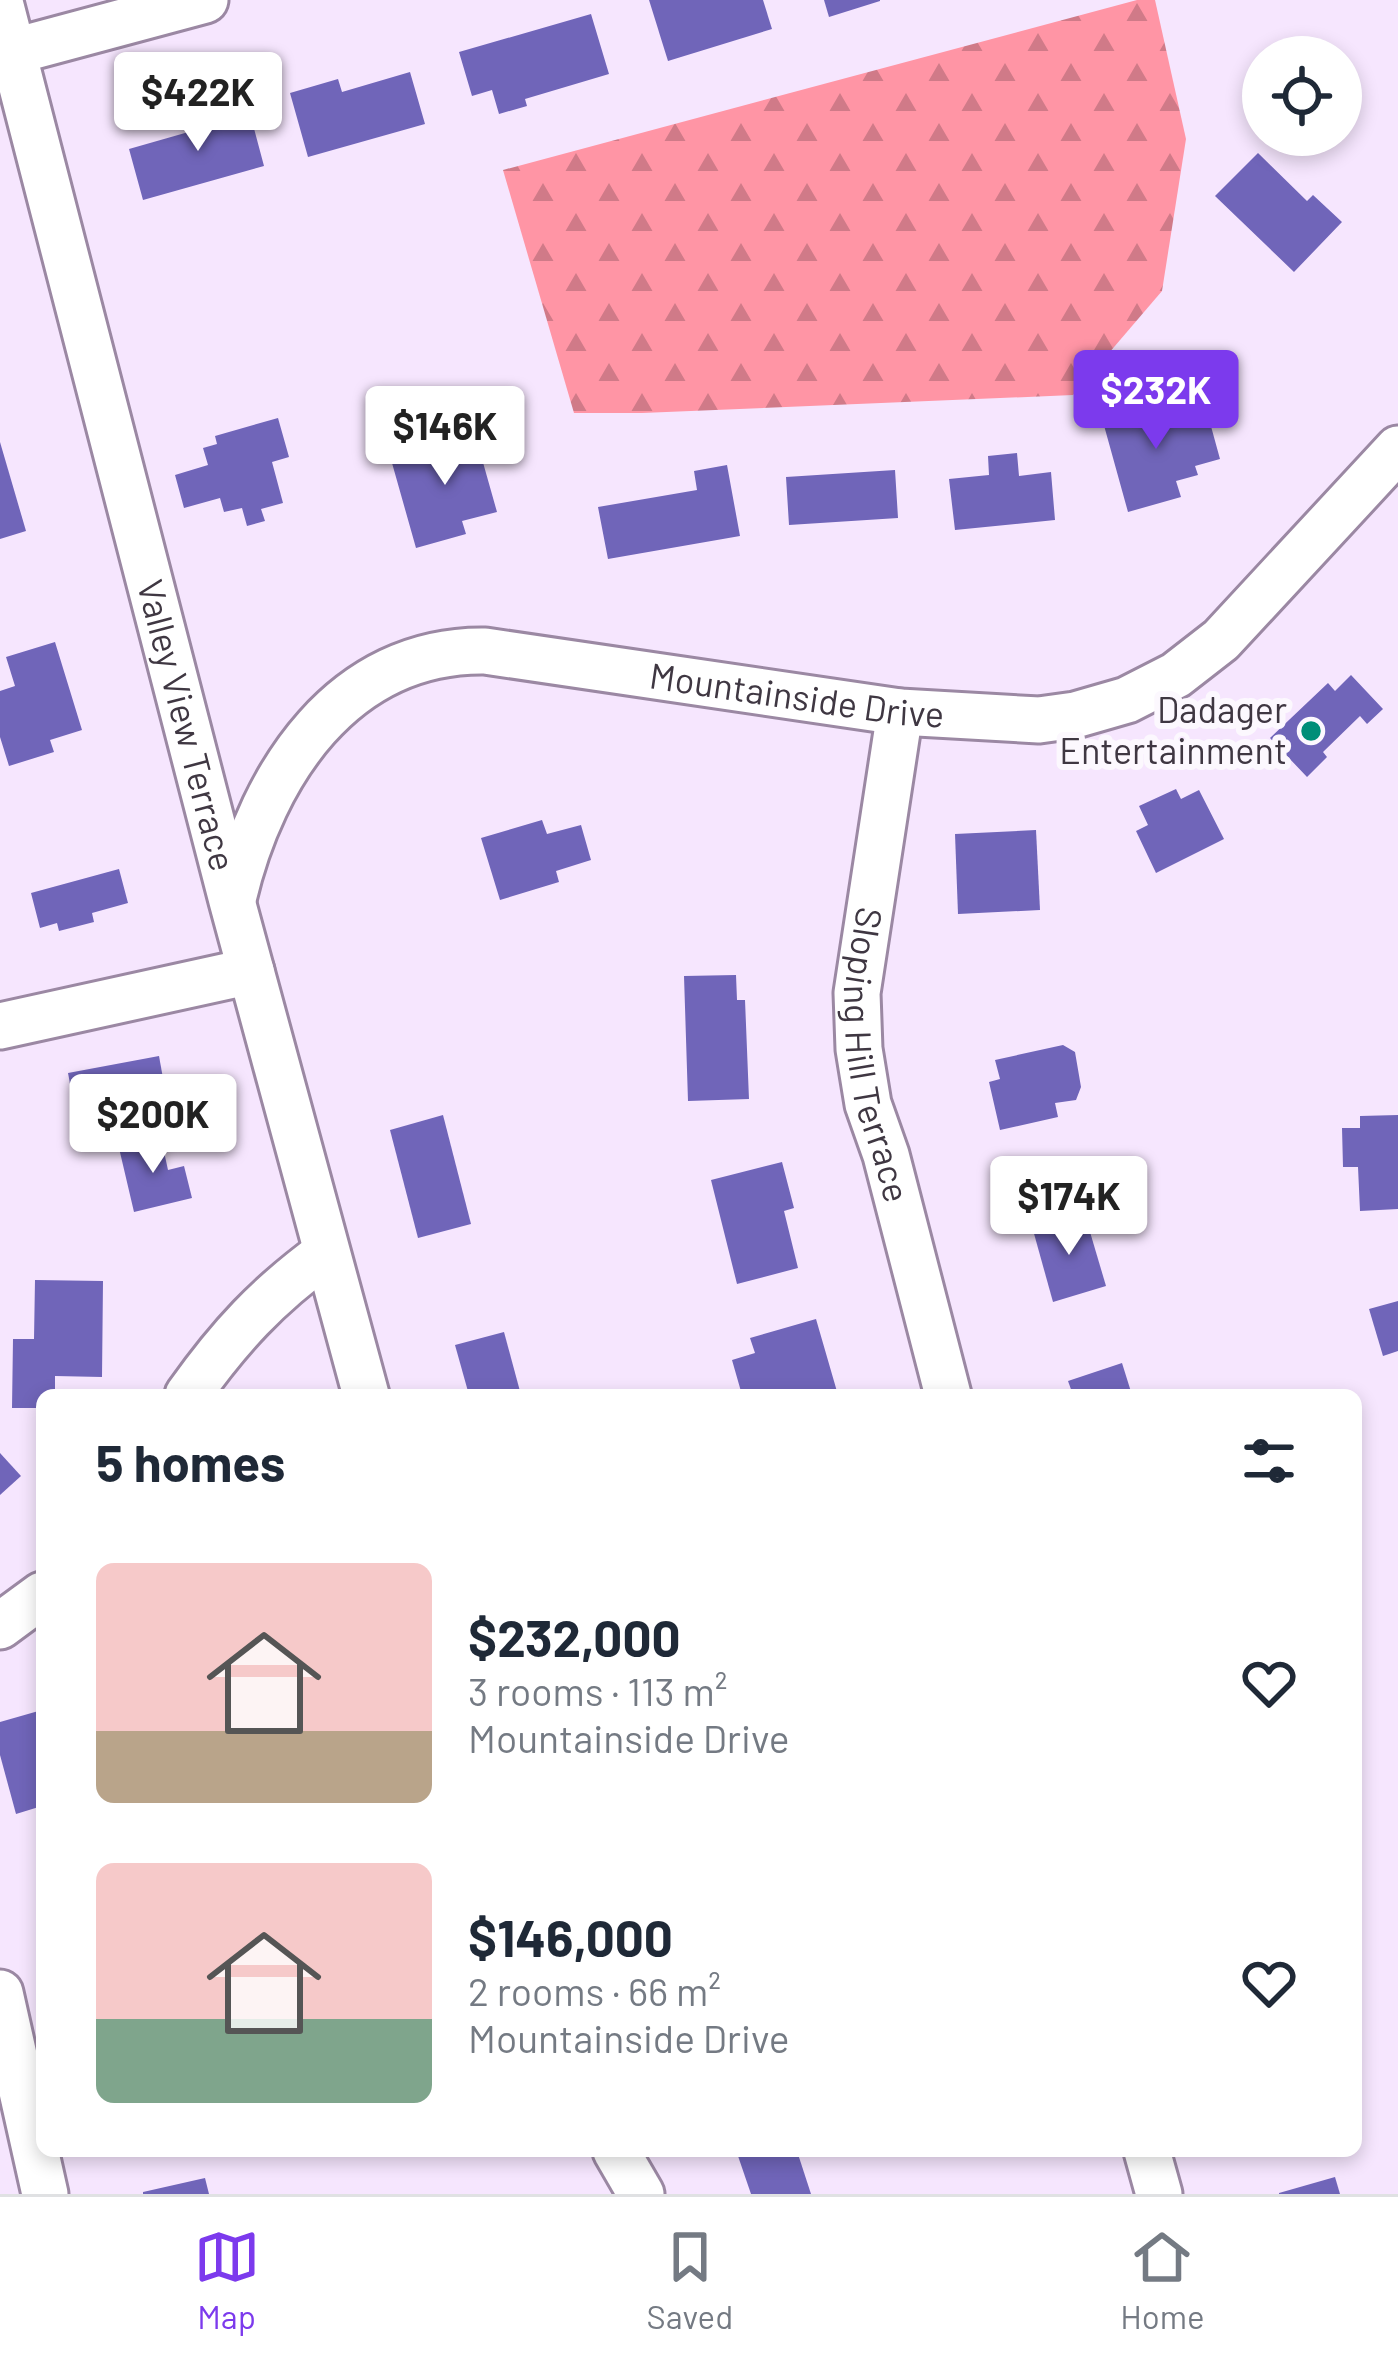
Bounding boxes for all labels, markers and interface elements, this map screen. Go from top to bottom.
map controls [1242,36,1362,156]
button: locate [1242,36,1362,156]
pin: $422K [114,52,282,154]
text: $422K [141,67,255,114]
pin: $232K [1072,350,1240,452]
text: $232K [1101,365,1211,412]
pin: $146K [361,386,529,488]
text: $146K [392,401,498,448]
street label: Valley View Terrace [130,575,246,875]
street label: Mountainside Drive [647,652,946,735]
place label: Dadager Entertainment [1059,687,1287,771]
marker: Dadager Entertainment [1298,718,1324,744]
street label: Sloping Hill Terrace [837,905,920,1206]
pin: $200K [69,1074,237,1176]
text: $200K [96,1089,210,1136]
pin: $174K [985,1156,1153,1258]
text: $174K [1017,1171,1121,1218]
icon: filters [1236,1428,1302,1494]
text: 5 homes [96,1431,285,1492]
text: $232,000 [468,1606,681,1667]
icon: home [192,1611,336,1755]
icon: heart [1236,1650,1302,1716]
text: 3 rooms · 113 m² [468,1667,727,1714]
text: Mountainside Drive [468,1714,790,1761]
text: $146,000 [468,1906,673,1967]
icon: home [192,1911,336,2055]
icon: heart [1236,1950,1302,2016]
text: 2 rooms · 66 m² [468,1967,721,2014]
text: Mountainside Drive [468,2014,790,2061]
tab: Map [194,2224,260,2336]
tab: Saved [647,2224,733,2336]
tab: Home [1120,2224,1204,2336]

